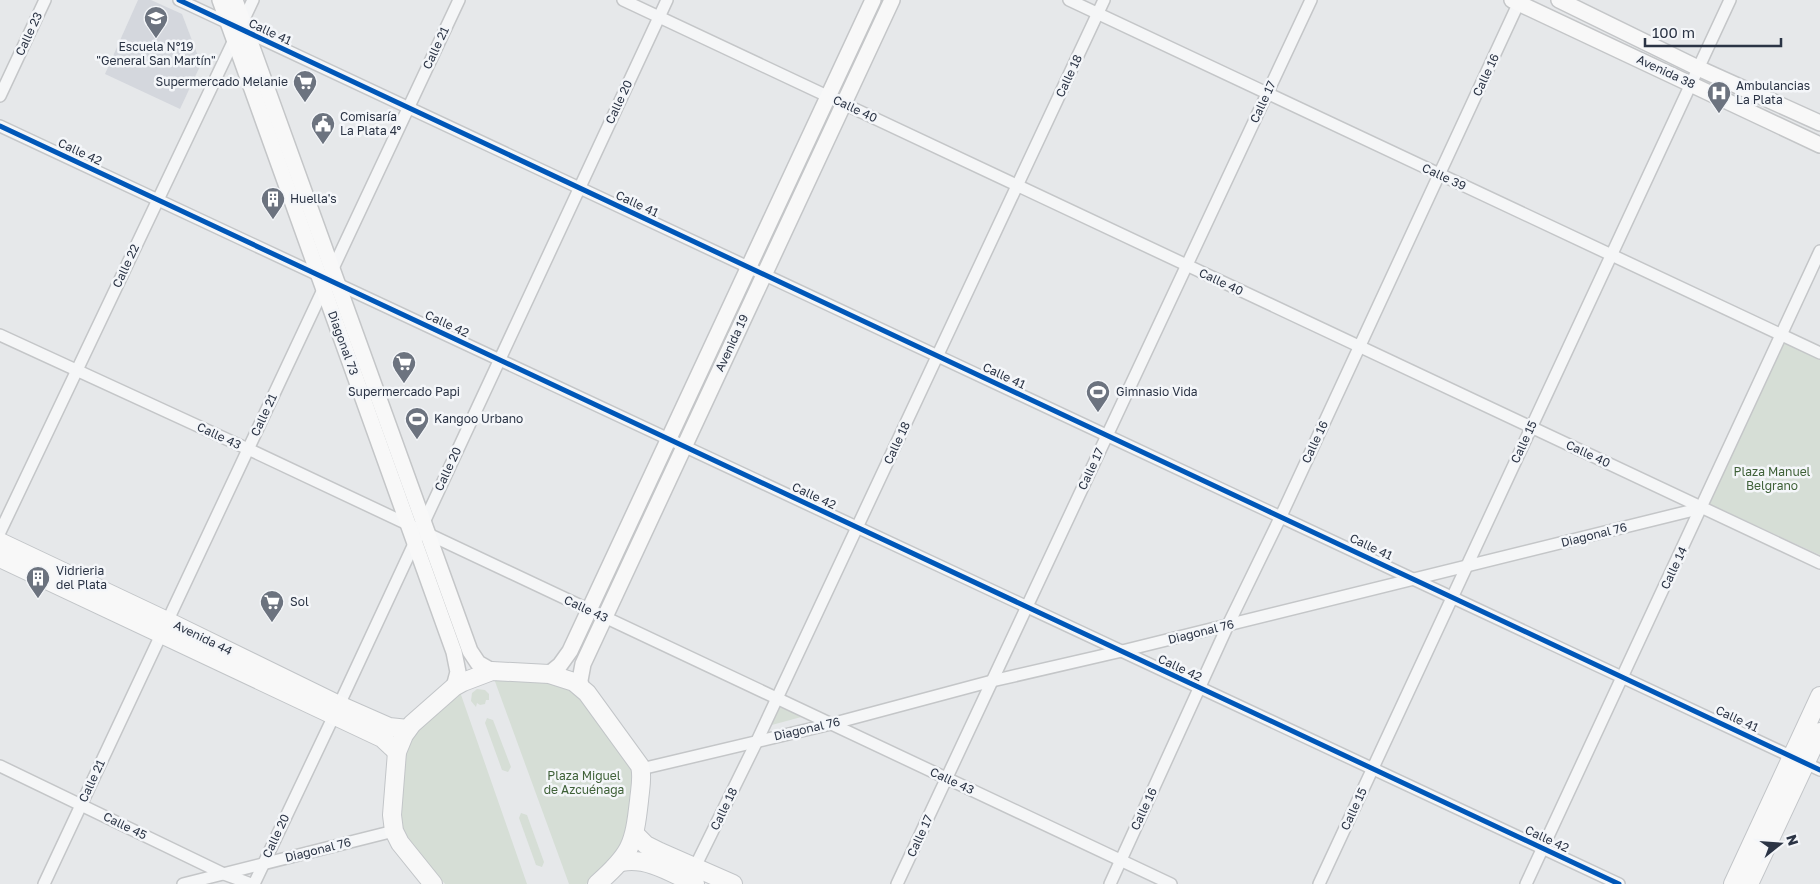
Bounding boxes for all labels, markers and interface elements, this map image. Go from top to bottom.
school or university icon: Escuela N°19 "General San Martín" [143,5,169,39]
street label: Calle 23 [12,10,45,58]
street label: Calle 41 [246,15,294,48]
scale bar [1645,15,1781,47]
text: 100 m [1652,23,1695,41]
street label: Calle 21 [419,24,452,71]
place label: Escuela N°19 "General San Martín" [96,39,216,68]
street label: Calle 16 [1469,51,1502,99]
street label: Avenida 38 [1635,51,1698,92]
street label: Calle 18 [1052,52,1085,100]
supermarket icon: Supermercado Melanie [292,69,318,103]
place label: Supermercado Melanie [156,74,288,89]
street label: Calle 20 [602,77,635,126]
street label: Calle 17 [1246,78,1279,125]
place label: Ambulancias La Plata [1736,78,1810,107]
hospital icon: Ambulancias La Plata [1706,80,1732,114]
street label: Calle 40 [831,92,880,125]
place label: Comisaría La Plata 4° [340,109,401,138]
public building icon: Comisaría La Plata 4° [310,111,336,145]
street label: Calle 42 [56,135,105,168]
street label: Calle 39 [1420,160,1469,193]
building icon: Huella's [260,186,286,220]
street label: Calle 41 [613,187,661,220]
place label: Huella's [290,191,337,206]
street label: Calle 22 [109,242,142,290]
street label: Calle 40 [1197,265,1246,298]
street label: Calle 42 [423,307,472,340]
street label: Diagonal 73 [325,309,362,377]
street label: Avenida 19 [712,312,751,374]
supermarket icon: Supermercado Papi [391,350,417,384]
street label: Calle 41 [980,359,1028,392]
sports icon: Gimnasio Vida [1085,379,1111,413]
place label: Supermercado Papi [348,384,460,399]
place label: Gimnasio Vida [1116,384,1198,399]
street label: Calle 21 [247,391,280,438]
sports icon: Kangoo Urbano [404,406,430,440]
place label: Kangoo Urbano [434,411,523,426]
street label: Calle 16 [1298,418,1331,466]
street label: Calle 15 [1507,418,1540,465]
street label: Calle 43 [195,419,244,452]
street label: Calle 18 [880,419,913,467]
street label: Calle 40 [1564,437,1613,470]
street label: Calle 20 [431,444,464,493]
street label: Calle 17 [1074,445,1107,492]
park label: Plaza Manuel Belgrano [1734,464,1811,493]
street label: Calle 42 [790,479,839,512]
street label: Diagonal 76 [1559,519,1628,550]
street label: Calle 41 [1347,530,1395,563]
street label: Calle 14 [1657,544,1690,592]
place label: Vidrieria del Plata [56,563,107,592]
building icon: Vidrieria del Plata [25,565,51,599]
supermarket icon: Sol [259,589,285,623]
street label: Calle 43 [562,592,611,625]
place label: Sol [290,594,309,609]
street label: Diagonal 76 [1166,616,1235,647]
street label: Avenida 44 [172,617,235,658]
street label: Calle 42 [1156,651,1205,684]
street label: Calle 41 [1713,702,1761,735]
street label: Diagonal 76 [772,714,842,743]
street label: Calle 21 [75,757,108,804]
street label: Calle 43 [928,764,977,797]
park label: Plaza Miguel de Azcuénaga [544,768,624,797]
street label: Calle 18 [707,785,740,833]
street label: Calle 16 [1127,785,1160,833]
street label: Calle 15 [1337,785,1370,832]
street label: Calle 45 [101,809,150,843]
street label: Calle 20 [259,811,292,860]
street label: Calle 17 [903,812,936,859]
north arrow [1755,819,1805,869]
street label: Calle 42 [1523,822,1572,855]
text: N [1783,832,1803,848]
street label: Diagonal 76 [283,834,352,865]

